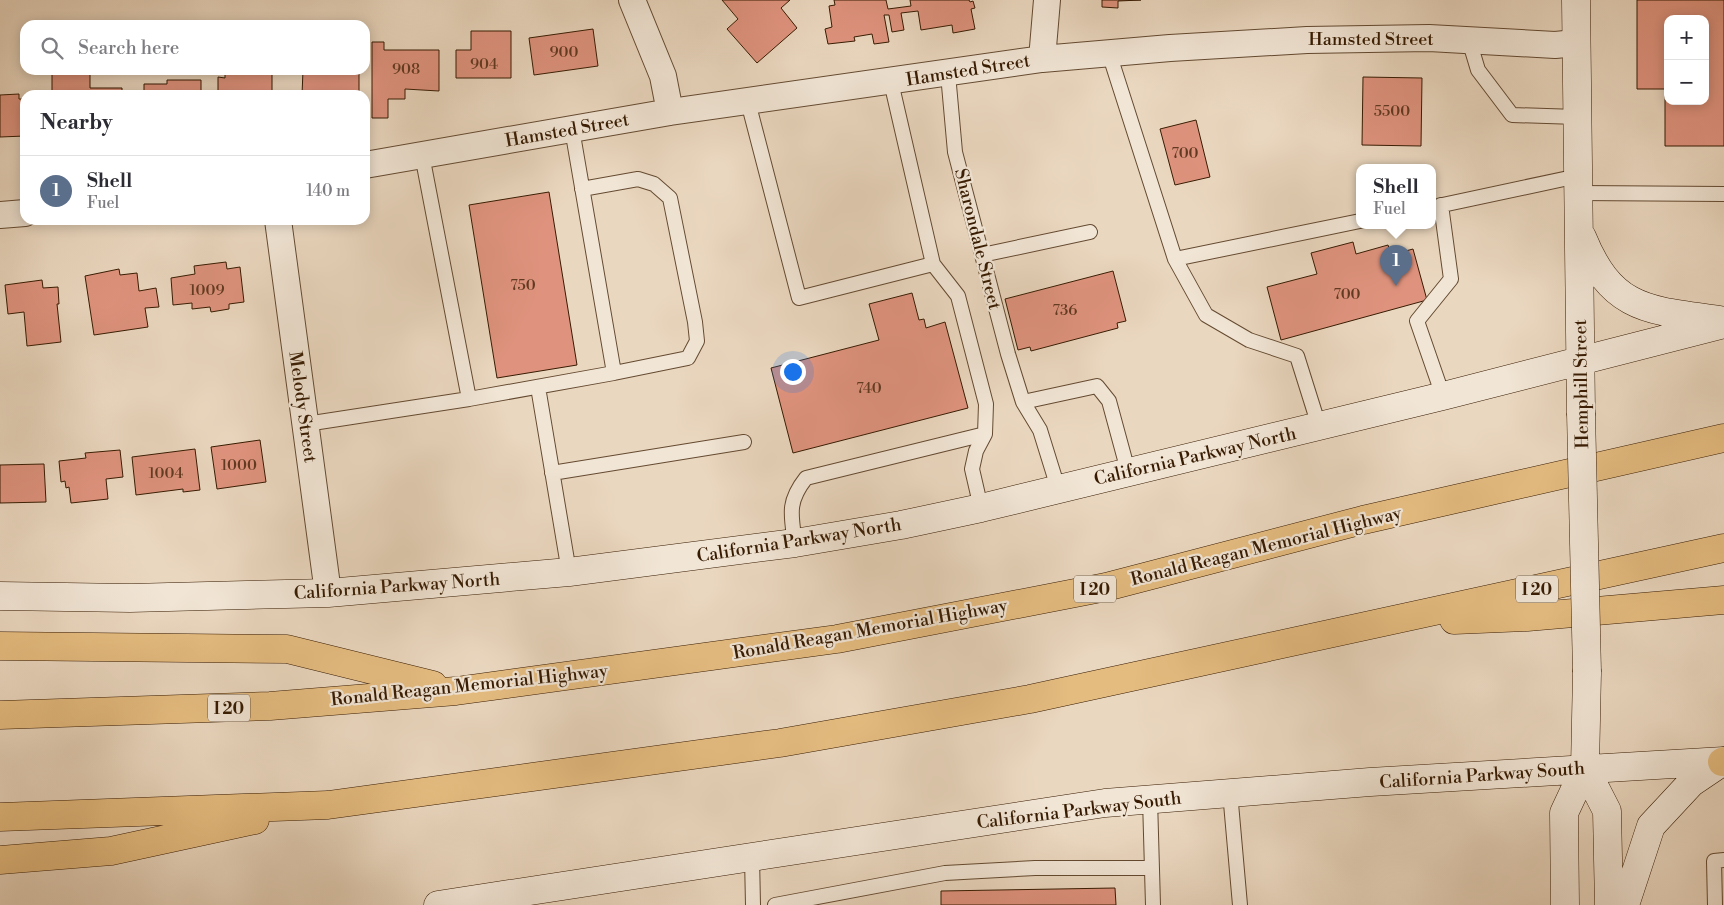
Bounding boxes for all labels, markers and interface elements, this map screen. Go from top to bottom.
map controls [1664,15,1709,105]
button: + [1664,15,1709,60]
search box [20,20,370,75]
street label: Hamsted Street [1308,28,1434,51]
icon: search [38,34,66,62]
text: Search here [78,36,179,60]
house number: 900 [550,43,579,62]
street label: Hamsted Street [904,49,1032,92]
house number: 904 [470,55,498,74]
house number: 908 [392,60,420,79]
button: − [1664,60,1709,105]
house number: 5500 [1374,102,1410,121]
street label: Hamsted Street [503,108,631,153]
text: Nearby [40,110,113,136]
house number: 700 [1171,144,1199,163]
popup [1356,164,1436,229]
street label: Sharondale Street [949,166,1006,313]
text: Shell [87,169,132,193]
text: Shell [1373,175,1419,199]
text: 1 [52,181,60,201]
text: 140 m [306,181,350,201]
text: Fuel [87,193,119,213]
text: Fuel [1373,199,1406,219]
pin: 1 [1380,245,1412,286]
house number: 750 [510,276,536,295]
house number: 1009 [190,281,224,300]
house number: 700 [1333,285,1361,304]
house number: 736 [1053,301,1077,320]
street label: Hemphill Street [1569,318,1594,449]
street label: Melody Street [283,350,322,465]
your location [780,359,806,385]
house number: 740 [856,379,882,398]
street label: California Parkway North [1092,422,1299,491]
house number: 1000 [221,456,257,475]
house number: 1004 [149,464,183,483]
street label: Ronald Reagan Memorial Highway [1128,502,1404,591]
street label: California Parkway North [695,513,903,568]
street label: California Parkway North [293,568,501,605]
road number: I 20 [1074,576,1116,602]
road number: I 20 [1516,576,1558,602]
street label: Ronald Reagan Memorial Highway [731,594,1009,665]
street label: Ronald Reagan Memorial Highway [329,659,609,711]
road number: I 20 [208,694,250,721]
street label: California Parkway South [1379,757,1586,794]
street label: California Parkway South [975,787,1183,834]

